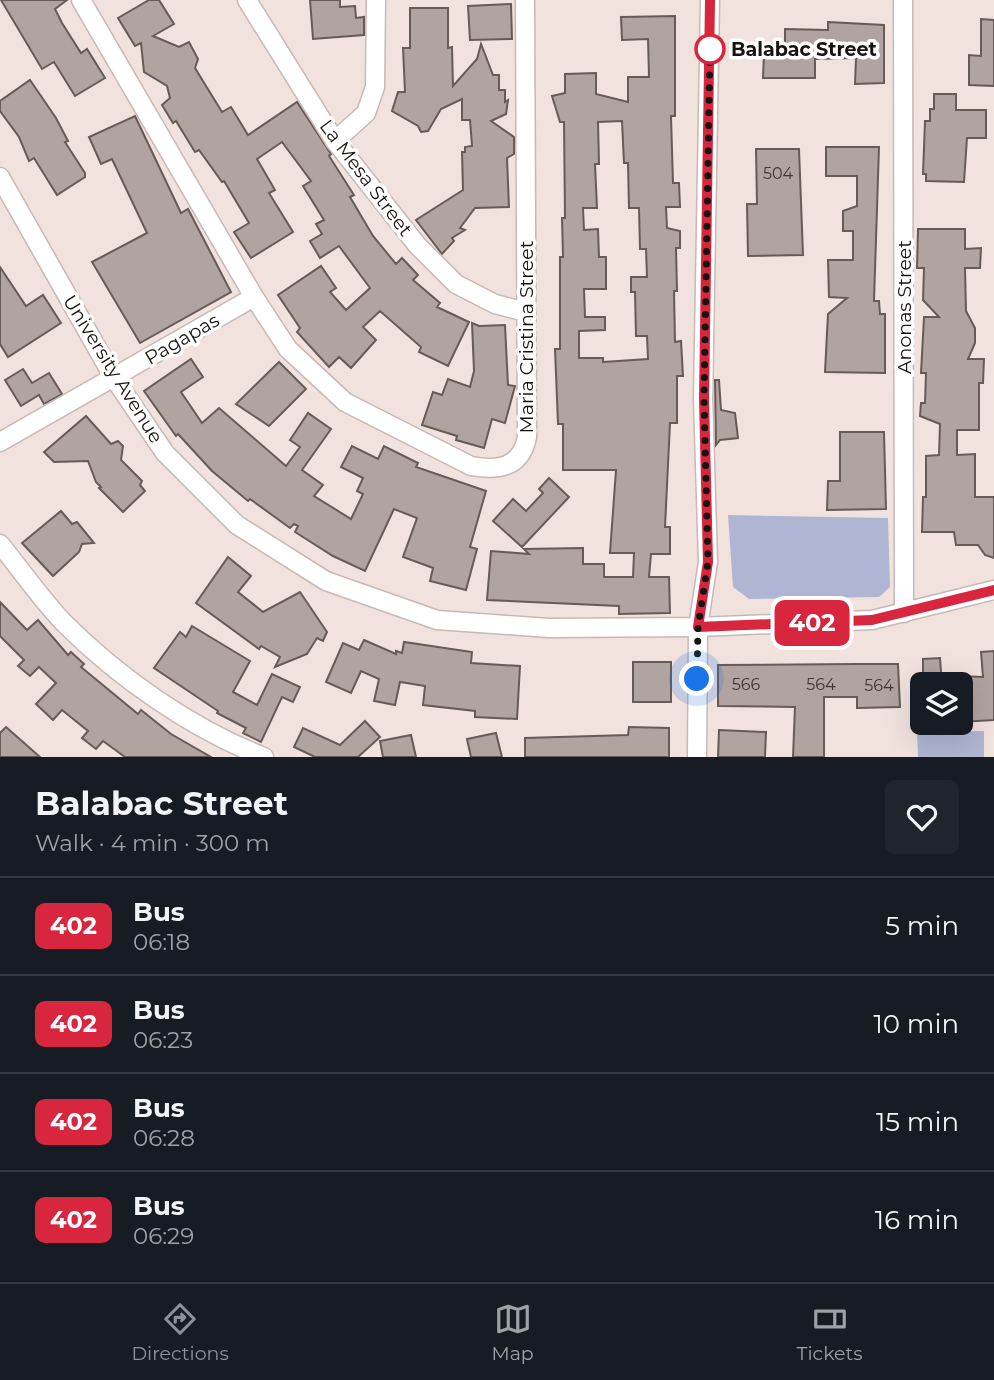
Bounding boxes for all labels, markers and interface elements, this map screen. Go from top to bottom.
marker: Balabac Street [695,34,725,64]
place label: Balabac Street [731,38,877,61]
street label: La Mesa Street [315,115,417,241]
house number: 504 [763,164,794,183]
street label: Maria Cristina Street [515,240,538,433]
street label: Anonas Street [893,240,916,374]
street label: University Avenue [58,291,168,447]
street label: Pagapas [141,309,223,369]
line badge: 402 [772,600,852,646]
text: 402 [789,608,835,637]
your location [679,661,714,696]
map controls [910,672,973,735]
button: layers [910,672,973,735]
house number: 566 [732,675,761,694]
house number: 564 [806,675,836,694]
house number: 564 [864,676,894,695]
button: heart [885,780,959,854]
text: Balabac Street [35,783,288,823]
text: Walk · 4 min · 300 m [35,829,270,857]
text: Bus [133,896,185,928]
text: 5 min [885,910,959,942]
text: 402 [50,911,97,940]
text: 06:18 [133,928,190,956]
text: Bus [133,994,185,1026]
text: 10 min [873,1008,959,1040]
text: 402 [50,1009,97,1038]
text: 06:23 [133,1026,193,1054]
text: Bus [133,1092,185,1124]
text: 15 min [876,1106,959,1138]
text: 402 [50,1107,97,1136]
text: 06:28 [133,1124,195,1152]
text: Bus [133,1190,185,1222]
text: 16 min [875,1204,959,1236]
text: 402 [50,1205,97,1234]
text: 06:29 [133,1222,194,1250]
tab: Directions [131,1300,229,1365]
tab: Map [492,1300,534,1365]
tab: Tickets [797,1300,863,1365]

